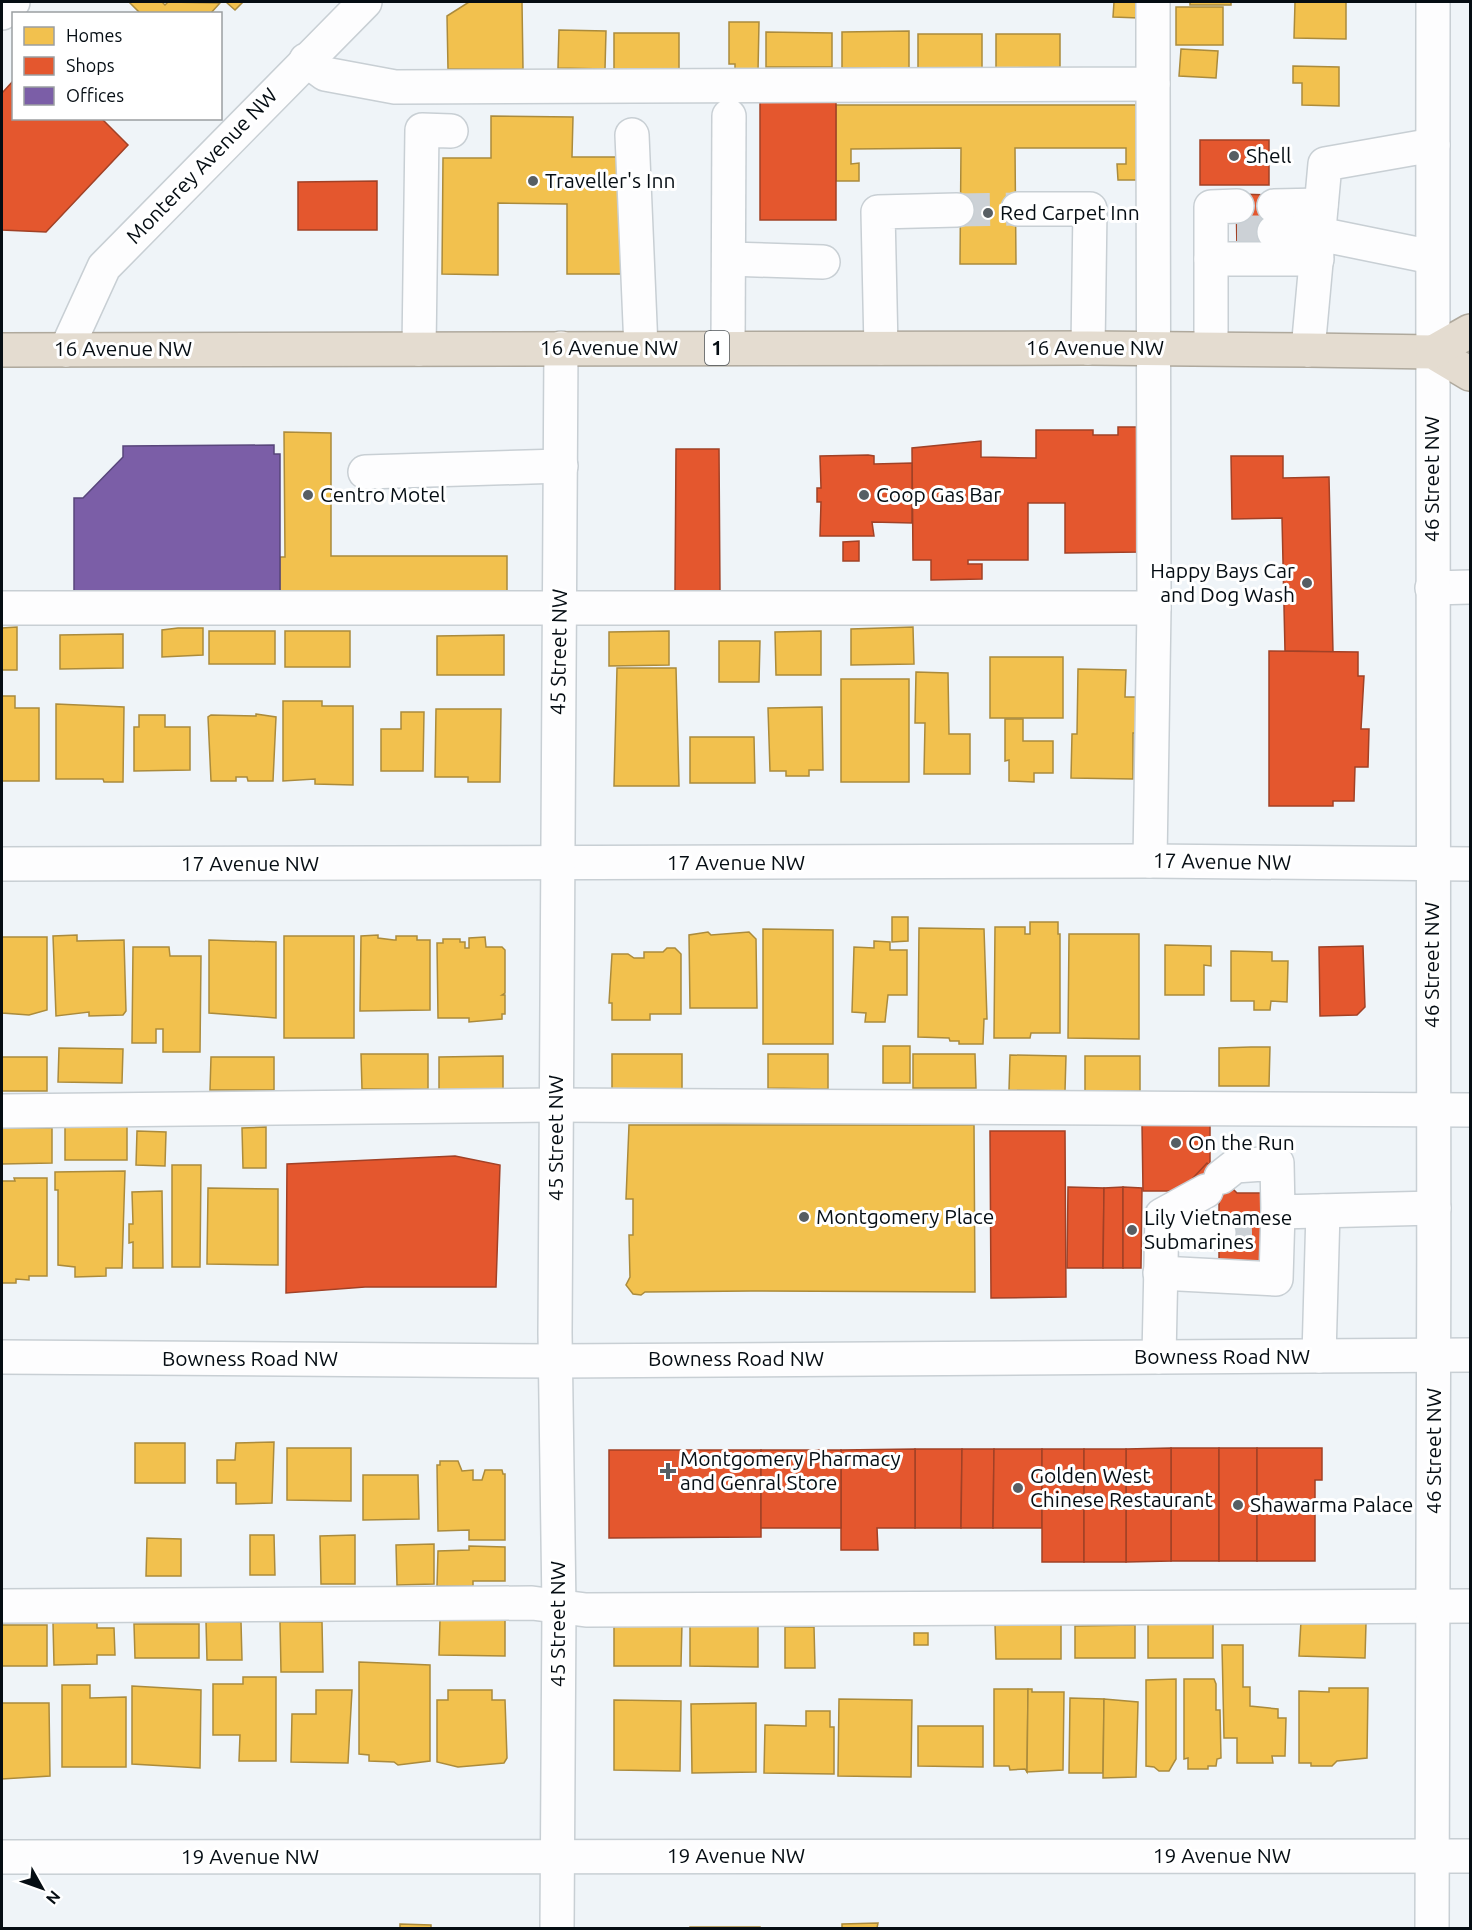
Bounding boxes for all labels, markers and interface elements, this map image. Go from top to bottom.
legend [12,12,222,120]
text: Homes [66,25,123,45]
text: Shops [66,55,115,75]
street label: Monterey Avenue NW [121,83,282,248]
text: Offices [66,85,124,105]
place label: Shell [1246,143,1292,167]
marker: Shell [1227,149,1241,163]
place label: Traveller's Inn [545,168,675,192]
marker: Traveller's Inn [526,174,540,188]
place label: Red Carpet Inn [1000,200,1140,224]
marker: Red Carpet Inn [981,206,995,220]
road number: 1 [705,331,729,365]
street label: 16 Avenue NW [540,335,678,359]
street label: 16 Avenue NW [1026,335,1164,359]
street label: 16 Avenue NW [54,336,192,360]
street label: 46 Street NW [1419,416,1443,542]
place label: Centro Motel [320,482,446,506]
place label: Coop Gas Bar [876,482,1001,506]
marker: Centro Motel [301,488,315,502]
marker: Coop Gas Bar [857,488,871,502]
place label: Happy Bays Car and Dog Wash [1150,558,1295,606]
marker: Happy Bays Car and Dog Wash [1300,576,1314,590]
street label: 45 Street NW [545,589,571,715]
street label: 17 Avenue NW [1153,848,1291,874]
street label: 17 Avenue NW [667,850,805,874]
street label: 17 Avenue NW [181,851,319,875]
street label: 46 Street NW [1419,902,1443,1028]
street label: 45 Street NW [543,1075,567,1201]
place label: On the Run [1188,1130,1295,1154]
marker: On the Run [1169,1136,1183,1150]
place label: Montgomery Place [816,1204,994,1228]
place label: Lily Vietnamese Submarines [1144,1205,1292,1253]
marker: Montgomery Place [797,1210,811,1224]
marker: Lily Vietnamese Submarines [1125,1223,1139,1237]
street label: Bowness Road NW [1134,1344,1310,1368]
street label: Bowness Road NW [162,1346,338,1370]
street label: Bowness Road NW [648,1346,824,1370]
street label: 46 Street NW [1421,1388,1445,1514]
place label: Montgomery Pharmacy and Genral Store [680,1446,901,1494]
place label: Golden West Chinese Restaurant [1030,1463,1213,1511]
marker: Montgomery Pharmacy and Genral Store [661,1464,675,1478]
marker: Golden West Chinese Restaurant [1011,1481,1025,1495]
place label: Shawarma Palace [1250,1492,1413,1516]
marker: Shawarma Palace [1231,1498,1245,1512]
street label: 45 Street NW [545,1561,569,1687]
street label: 19 Avenue NW [667,1843,805,1867]
street label: 19 Avenue NW [1153,1843,1291,1867]
street label: 19 Avenue NW [181,1844,319,1868]
north arrow [12,1858,72,1918]
text: N [43,1887,64,1908]

